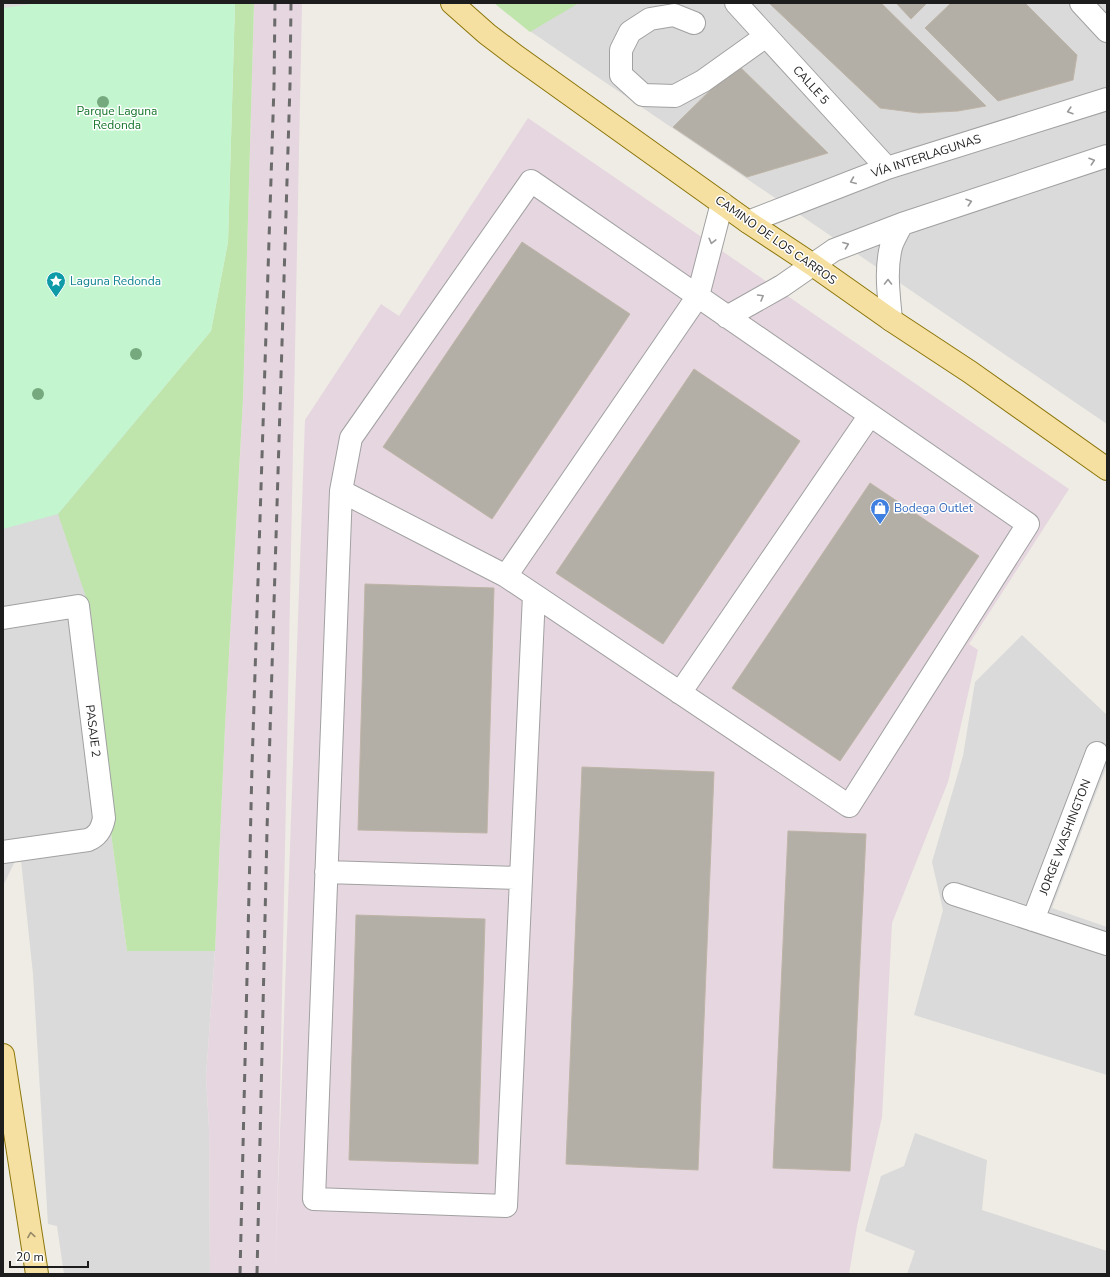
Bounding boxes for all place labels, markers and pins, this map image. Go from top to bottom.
place icon: Laguna Redonda [45,270,67,298]
place label: Laguna Redonda [70,273,161,289]
shop icon: Bodega Outlet [869,497,891,525]
place label: Bodega Outlet [894,500,974,516]

